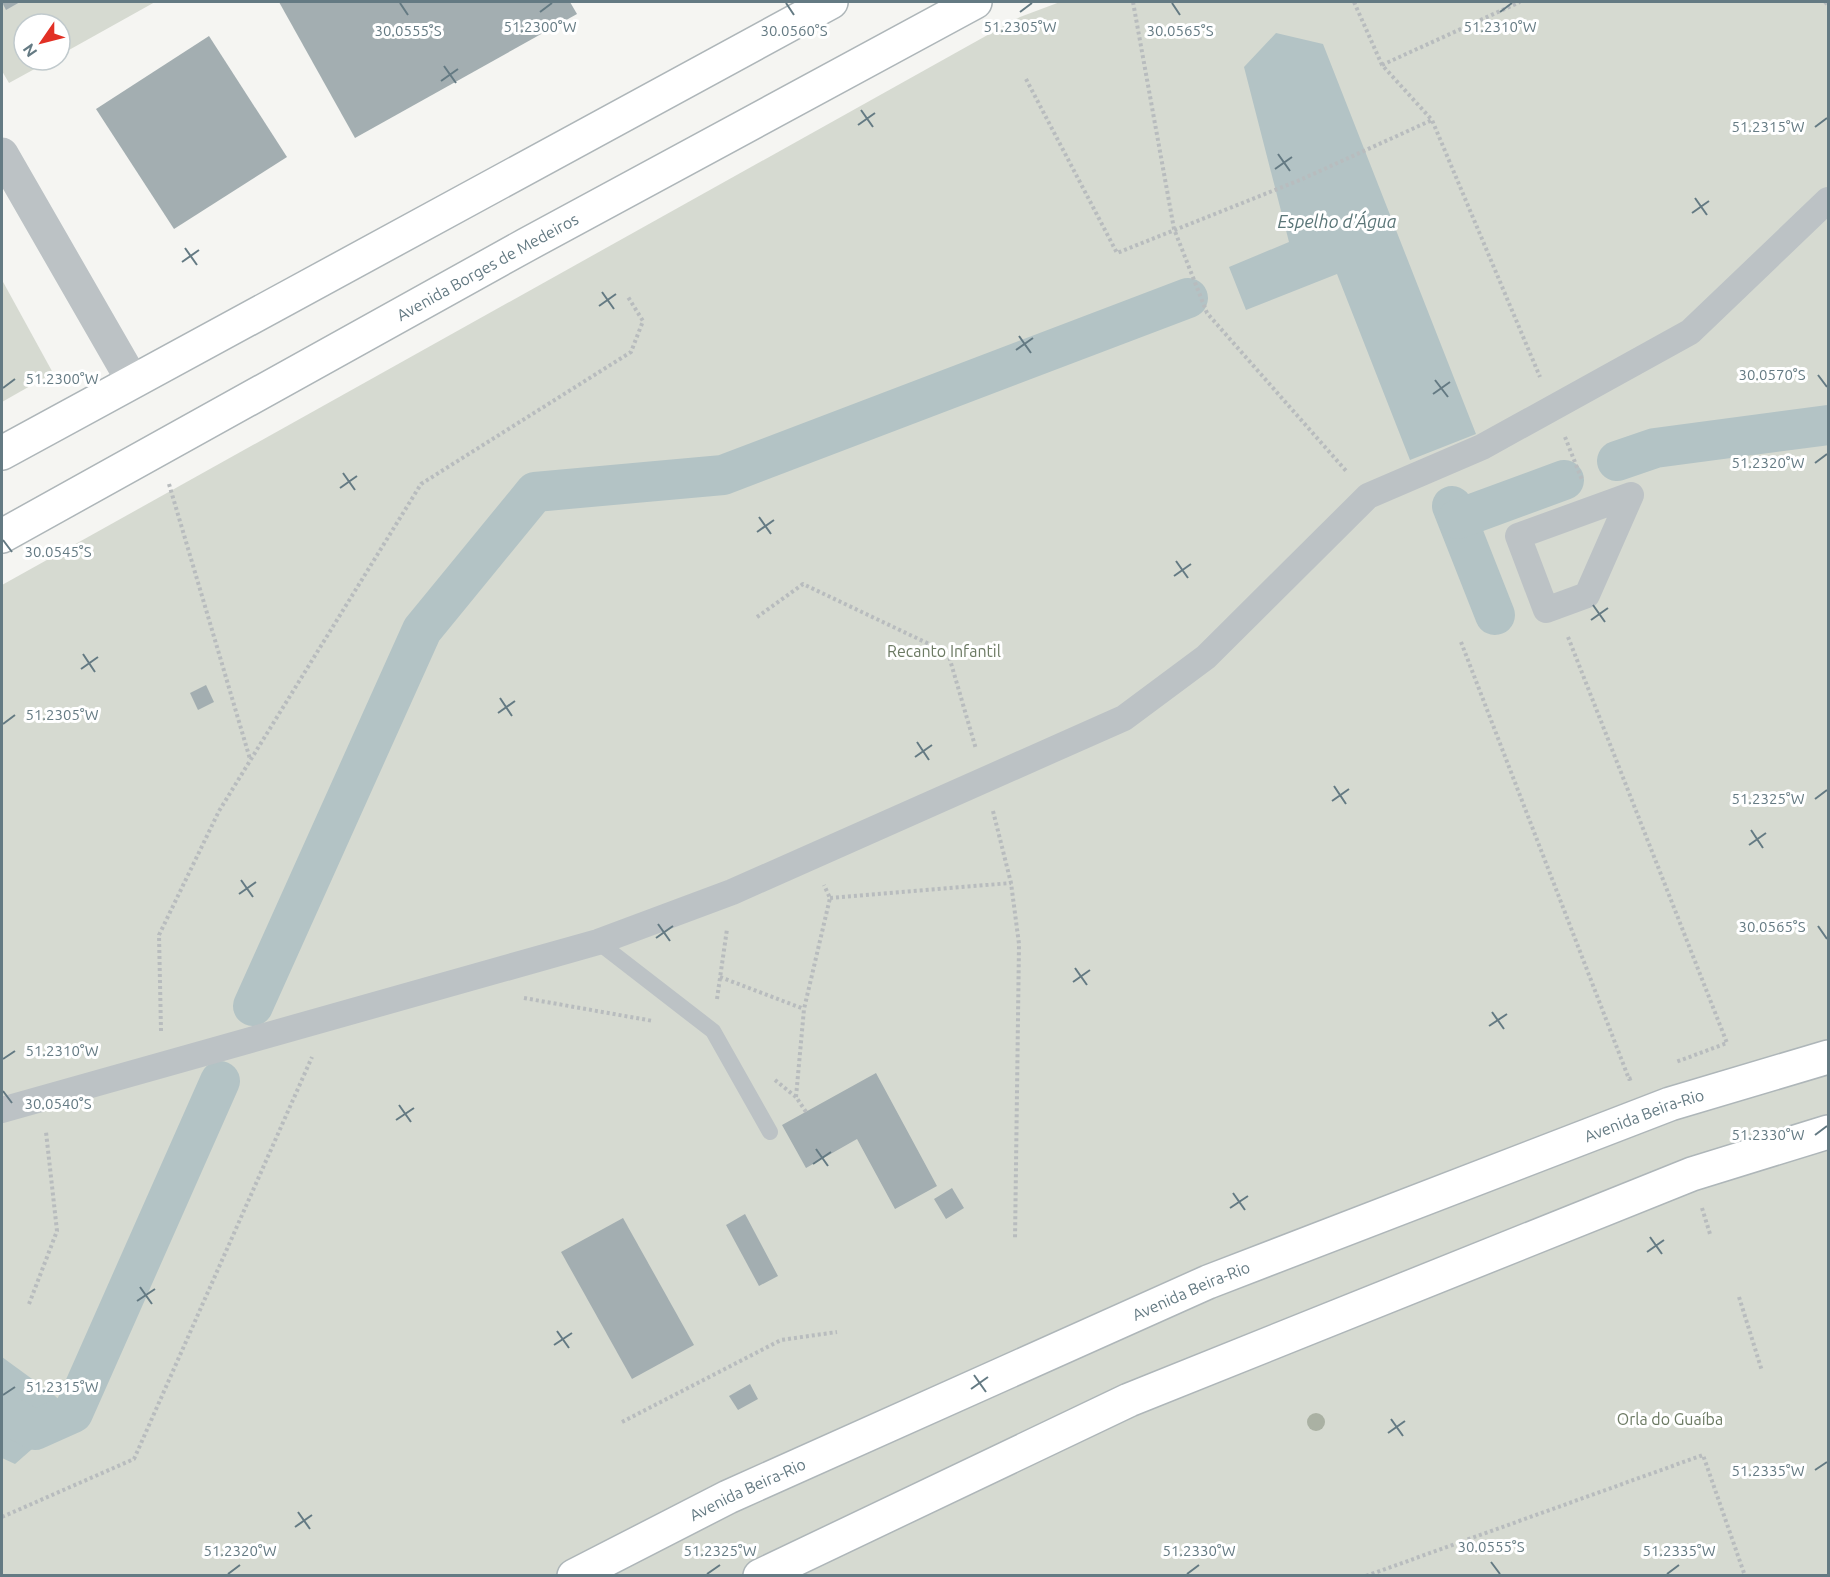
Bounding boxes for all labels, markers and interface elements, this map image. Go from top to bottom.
north arrow [12,12,72,72]
text: 51.2300°W [503,18,577,35]
text: 51.2305°W [983,18,1057,35]
text: 51.2310°W [1463,18,1537,35]
text: 30.0555°S [374,22,442,39]
text: 30.0560°S [760,22,828,39]
text: 30.0565°S [1146,22,1214,39]
text: N [19,41,41,61]
text: 51.2315°W [1731,118,1805,135]
street label: Avenida Borges de Medeiros [393,210,581,324]
water label: Espelho d'Água [1278,210,1397,231]
text: 30.0570°S [1738,366,1806,383]
text: 51.2300°W [25,370,99,387]
text: 51.2320°W [1731,454,1805,471]
text: 30.0545°S [24,543,92,560]
park label: Recanto Infantil [887,642,1001,660]
text: 51.2305°W [25,706,99,723]
text: 51.2325°W [1731,790,1805,807]
text: 30.0565°S [1738,918,1806,935]
text: 51.2310°W [25,1042,99,1059]
street label: Avenida Beira-Rio [1582,1085,1706,1145]
text: 30.0540°S [24,1095,92,1112]
text: 51.2330°W [1731,1126,1805,1143]
street label: Avenida Beira-Rio [1129,1258,1252,1324]
text: 51.2315°W [25,1378,99,1395]
park label: Orla do Guaíba [1617,1410,1723,1428]
street label: Avenida Beira-Rio [686,1454,808,1524]
text: 51.2335°W [1731,1462,1805,1479]
text: 30.0555°S [1457,1538,1525,1555]
text: 51.2320°W [203,1542,277,1559]
text: 51.2325°W [683,1542,757,1559]
text: 51.2330°W [1162,1542,1236,1559]
text: 51.2335°W [1642,1542,1716,1559]

